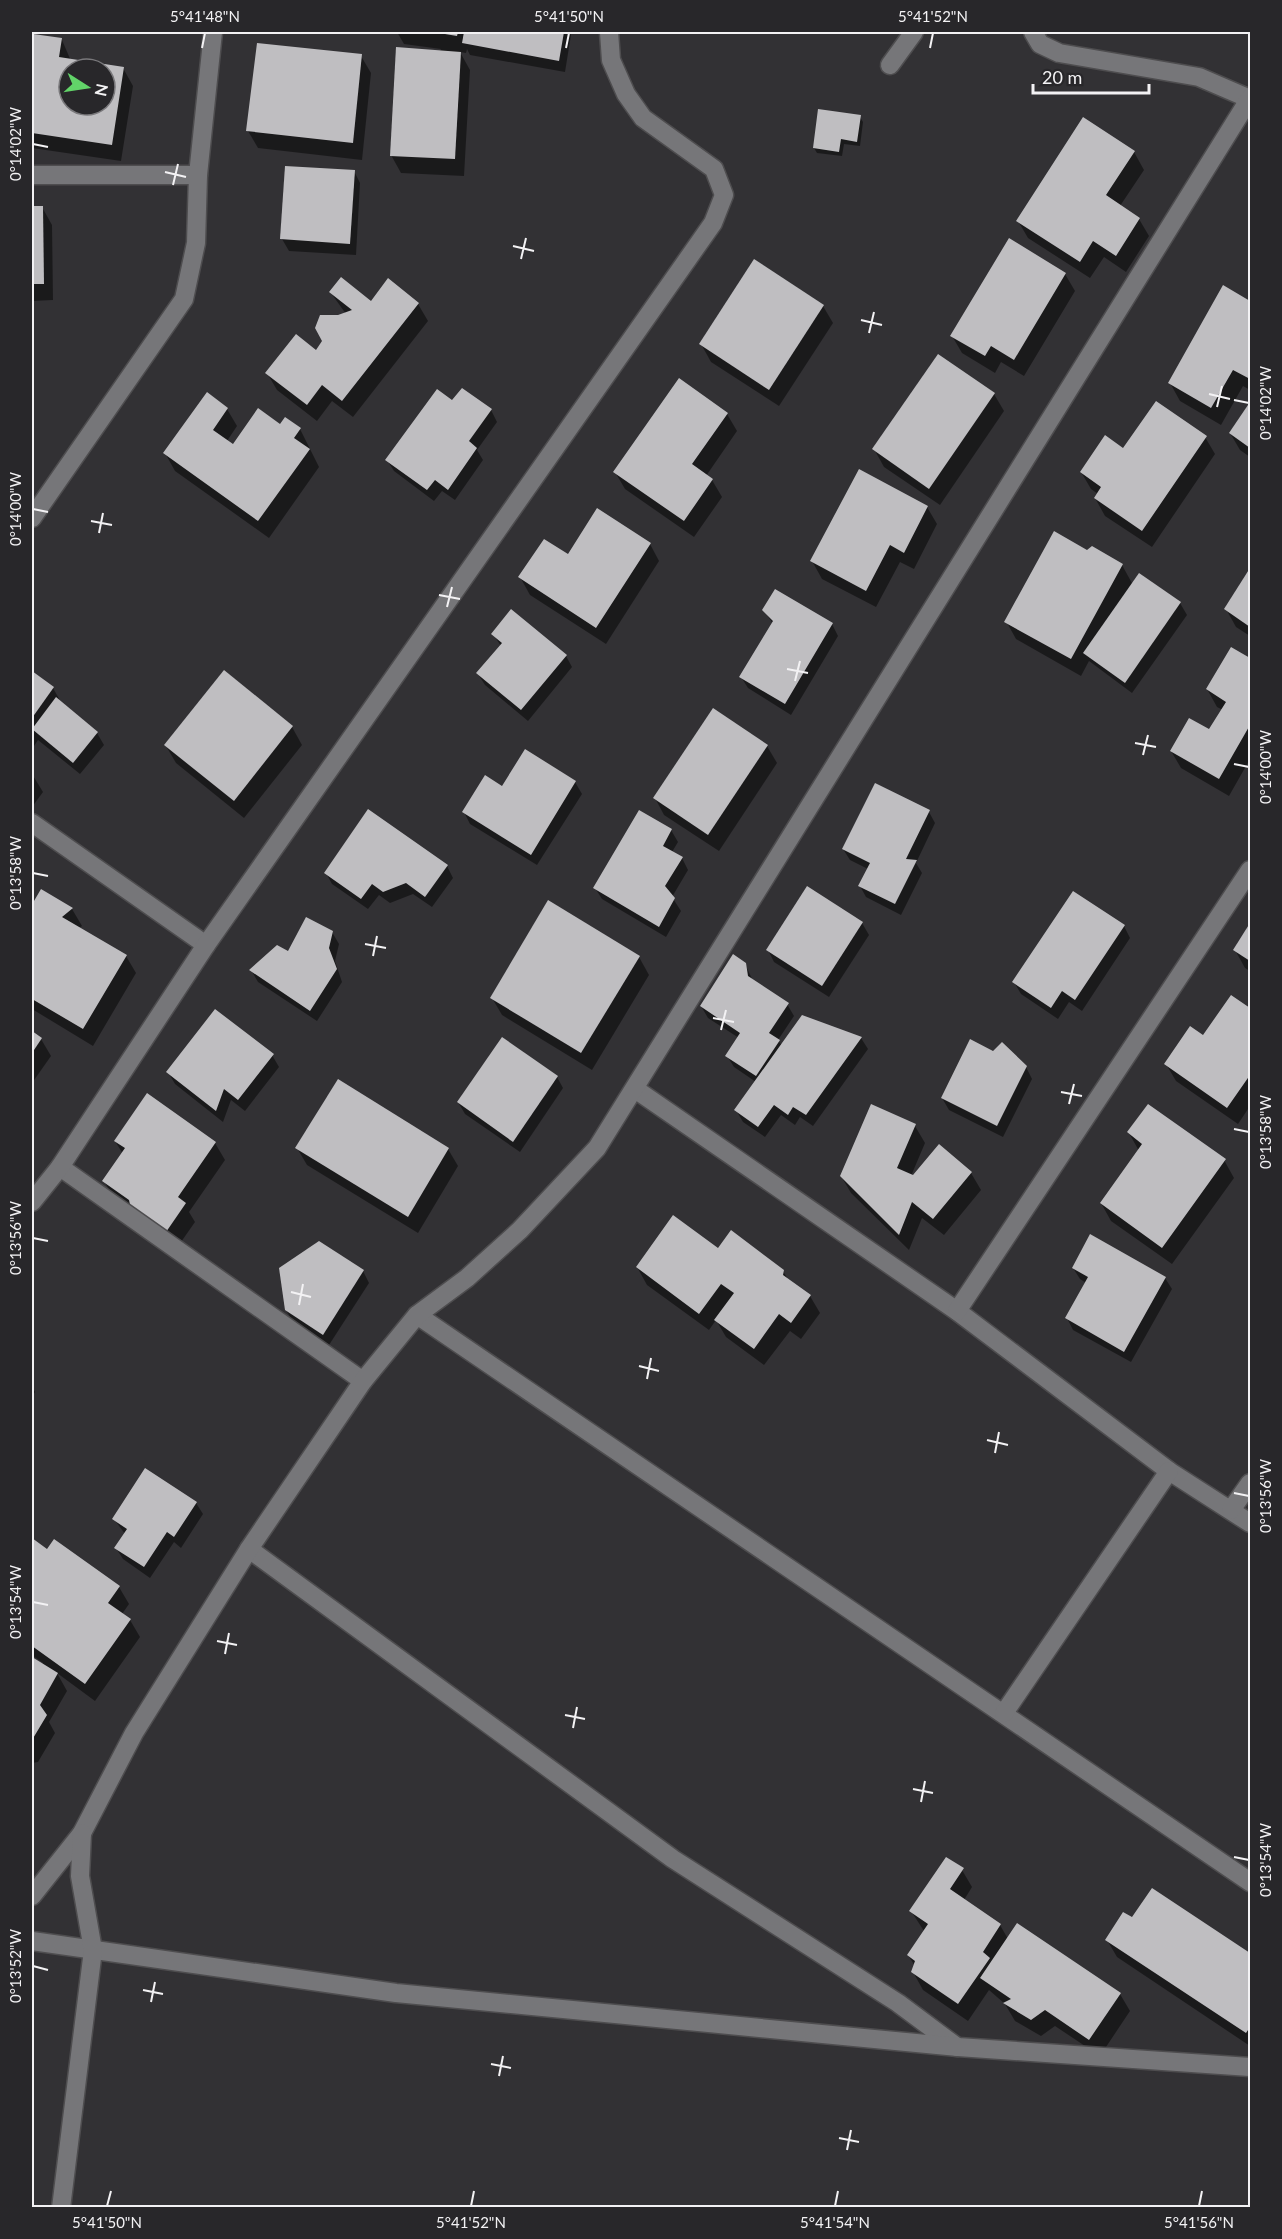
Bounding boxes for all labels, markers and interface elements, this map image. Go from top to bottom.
text: 5°41'48"N [170,7,240,25]
text: 5°41'50"N [534,7,604,25]
text: 5°41'52"N [898,7,968,25]
north arrow [57,57,117,117]
scale bar [1033,57,1148,95]
text: 20 m [1042,66,1082,88]
text: N [92,82,113,98]
text: 0°14'02"W [6,107,24,181]
text: 0°14'02"W [1256,366,1274,440]
text: 0°14'00"W [6,472,24,546]
text: 0°14'00"W [1256,730,1274,804]
text: 0°13'58"W [6,836,24,910]
text: 0°13'58"W [1256,1095,1274,1169]
text: 0°13'56"W [6,1201,24,1275]
text: 0°13'56"W [1256,1459,1274,1533]
text: 0°13'54"W [6,1565,24,1639]
text: 0°13'54"W [1256,1823,1274,1897]
text: 0°13'52"W [6,1929,24,2003]
text: 5°41'50"N [72,2213,142,2231]
text: 5°41'52"N [436,2213,506,2231]
text: 5°41'54"N [800,2213,870,2231]
text: 5°41'56"N [1164,2213,1234,2231]

